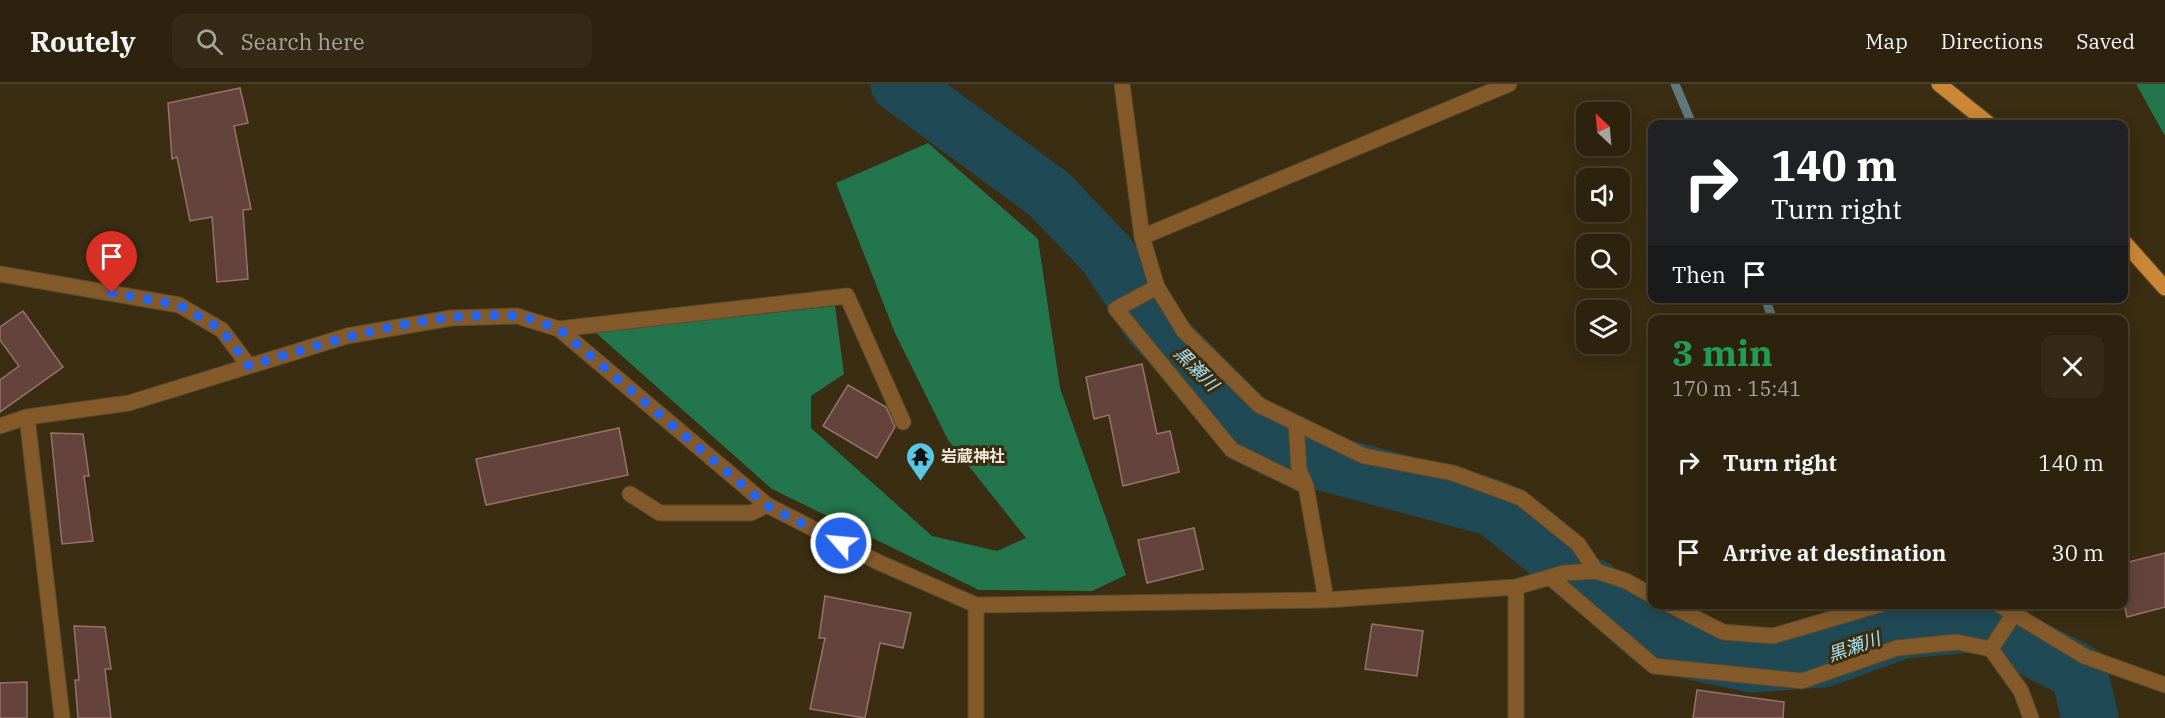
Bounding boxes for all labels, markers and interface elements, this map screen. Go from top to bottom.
search box [172,14,592,68]
text: Routely [30,23,136,60]
icon: search [193,25,226,58]
text: Search here [241,27,365,56]
text: Map [1865,27,1908,55]
text: Directions [1941,27,2043,55]
text: Saved [2076,27,2135,55]
north arrow [1576,102,1630,156]
map controls [1576,102,1630,354]
text: 140 m [1771,138,1897,193]
icon: right [1672,144,1750,222]
button: sound [1576,168,1630,222]
text: Turn right [1771,191,1902,226]
pin [86,231,137,293]
button: search [1576,234,1630,288]
icon: arrive [95,240,128,273]
icon: arrive [1738,258,1771,291]
text: Then [1672,260,1726,289]
button: layers [1576,300,1630,354]
text: 3 min [1672,329,1773,376]
button: close [2041,335,2104,398]
water label: 黒瀬川 [1169,341,1225,397]
text: 170 m · 15:41 [1672,375,1801,402]
temple icon: 岩蔵神社 [904,440,936,482]
place label: 岩蔵神社 [941,446,1005,466]
icon: right [1672,446,1705,479]
text: Turn right [1723,448,1837,477]
text: 140 m [2038,448,2104,477]
position arrow [809,511,873,575]
icon: arrive [1672,536,1705,569]
text: Arrive at destination [1723,538,1946,567]
text: 30 m [2052,538,2104,567]
water label: 黒瀬川 [1825,626,1885,666]

